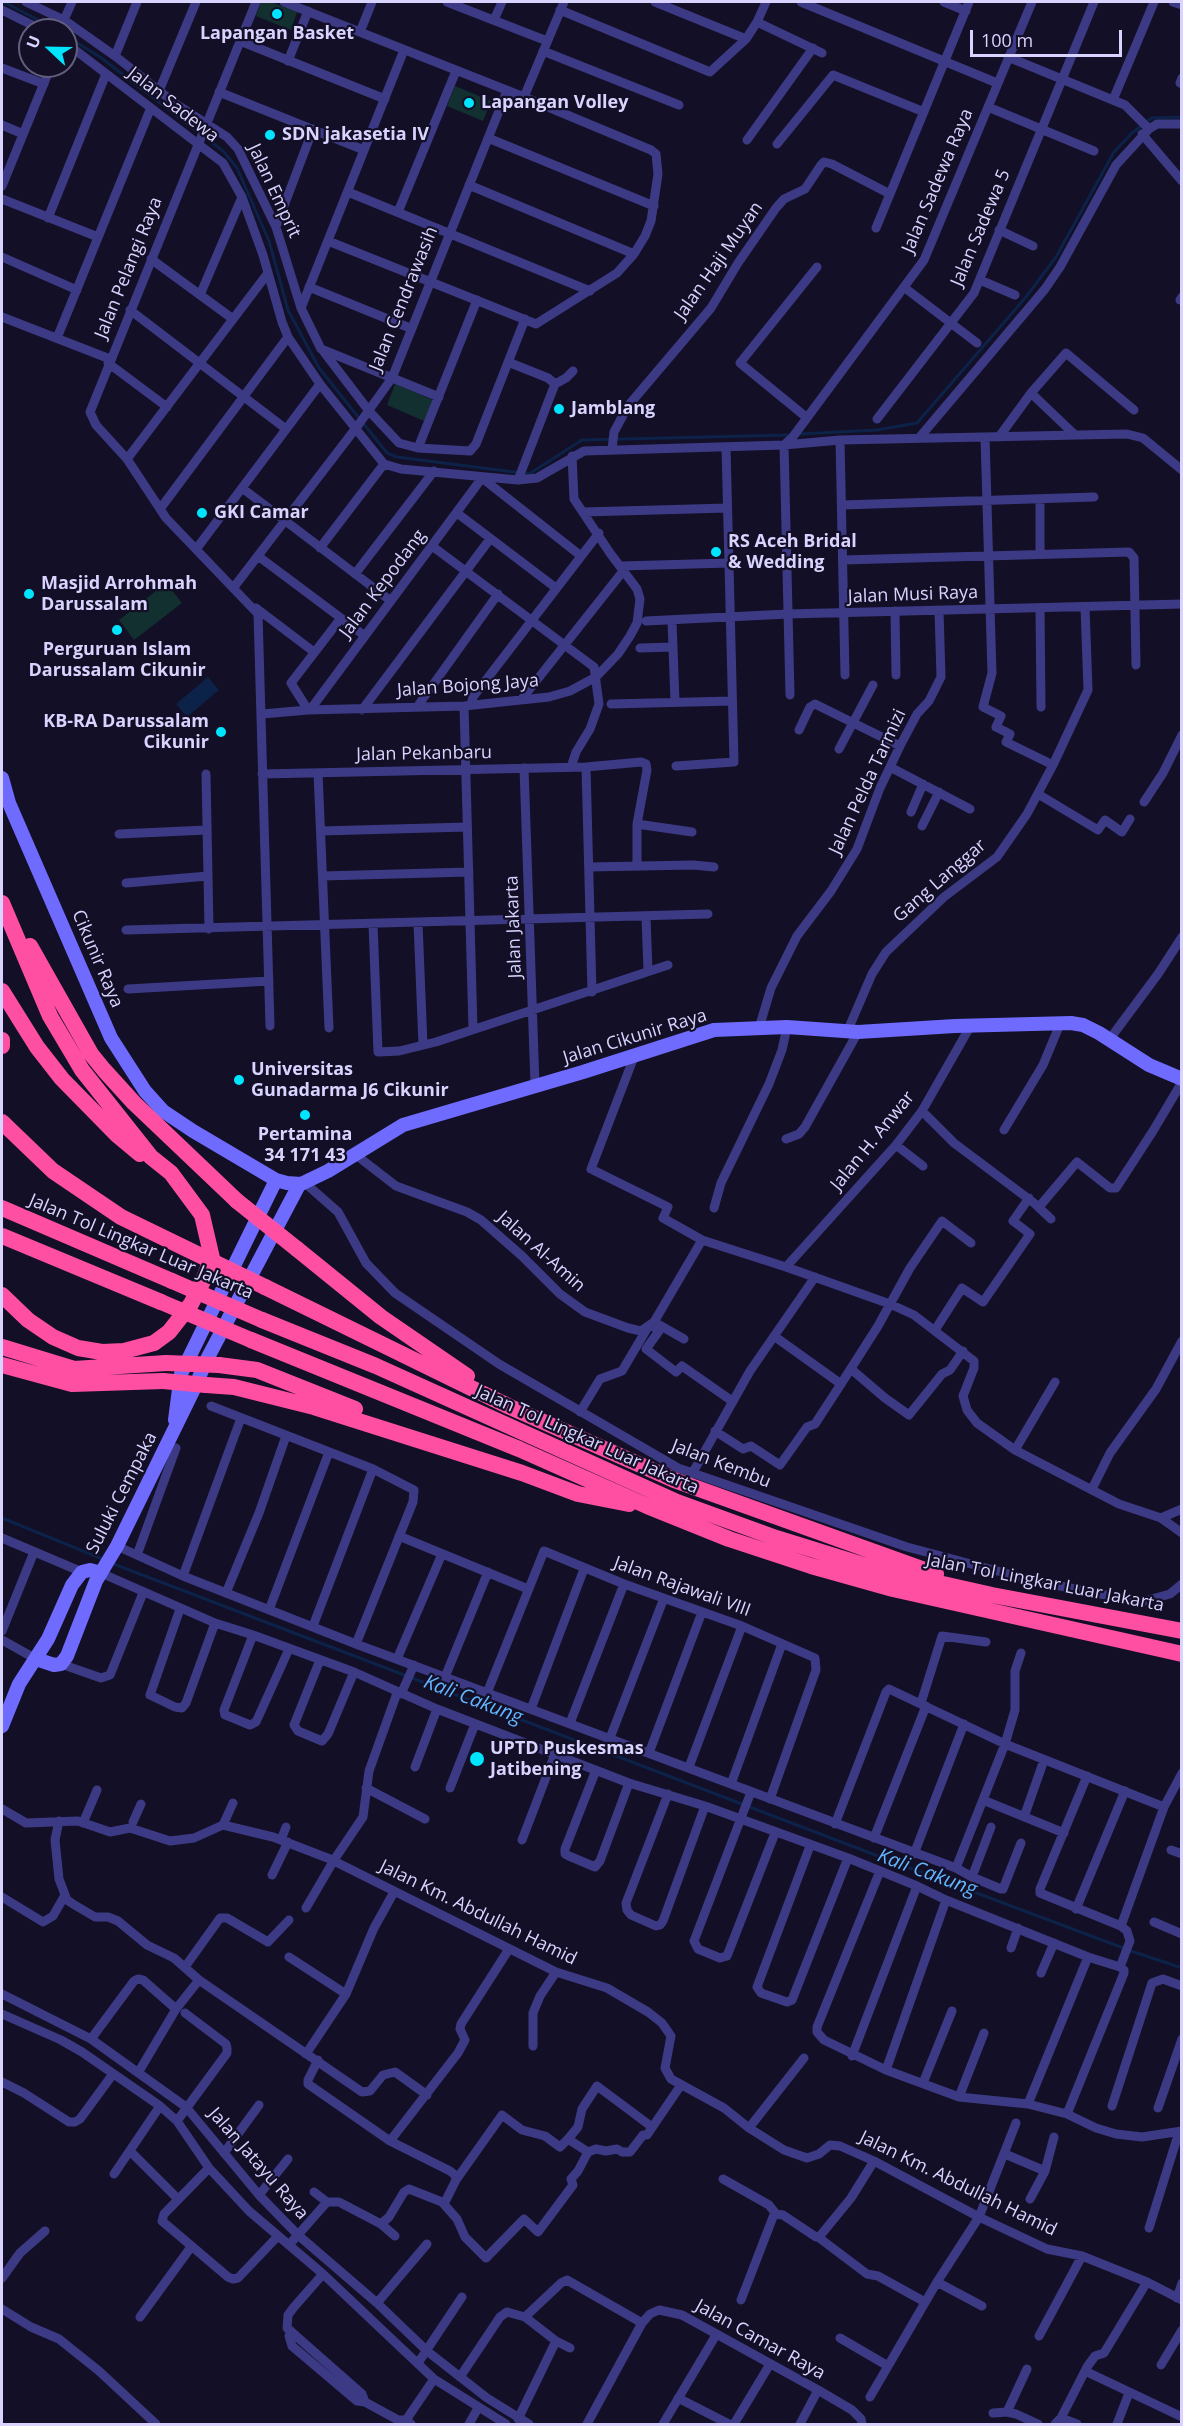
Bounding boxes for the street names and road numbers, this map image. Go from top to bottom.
street label: Jalan Sadewa [123,63,223,147]
street label: Jalan Sadewa Raya [898,106,978,256]
street label: Jalan Emprit [243,141,305,241]
street label: Jalan Sadewa 5 [947,166,1015,290]
street label: Jalan Pelangi Raya [91,194,167,342]
street label: Jalan Haji Muyan [670,198,768,324]
street label: Jalan Cendrawasih [365,224,443,374]
street label: Jalan Kepodang [335,526,431,642]
street label: Jalan Musi Raya [848,582,978,608]
street label: Jalan Bojong Jaya [396,670,540,702]
street label: Jalan Pelda Tarmizi [825,706,911,858]
street label: Jalan Pekanbaru [356,742,492,766]
street label: Gang Langgar [889,835,991,927]
street label: Jalan Jakarta [501,875,527,979]
street label: Cikunir Raya [67,907,127,1011]
street label: Jalan Cikunir Raya [560,1005,710,1069]
street label: Jalan H. Anwar [826,1087,920,1195]
street label: Jalan Tol Lingkar Luar Jakarta [25,1190,257,1304]
street label: Jalan Al-Amin [493,1207,589,1297]
street label: Jalan Tol Lingkar Luar Jakarta [472,1381,702,1499]
street label: Suluki Cempaka [82,1429,162,1557]
street label: Jalan Kembu [668,1435,774,1493]
street label: Jalan Tol Lingkar Luar Jakarta [924,1549,1166,1617]
street label: Jalan Rajawali VIII [611,1552,753,1622]
street label: Jalan Km. Abdullah Hamid [376,1856,580,1970]
street label: Jalan Jatayu Raya [204,2104,312,2224]
street label: Jalan Km. Abdullah Hamid [856,2127,1060,2241]
street label: Jalan Camar Raya [691,2295,829,2385]

